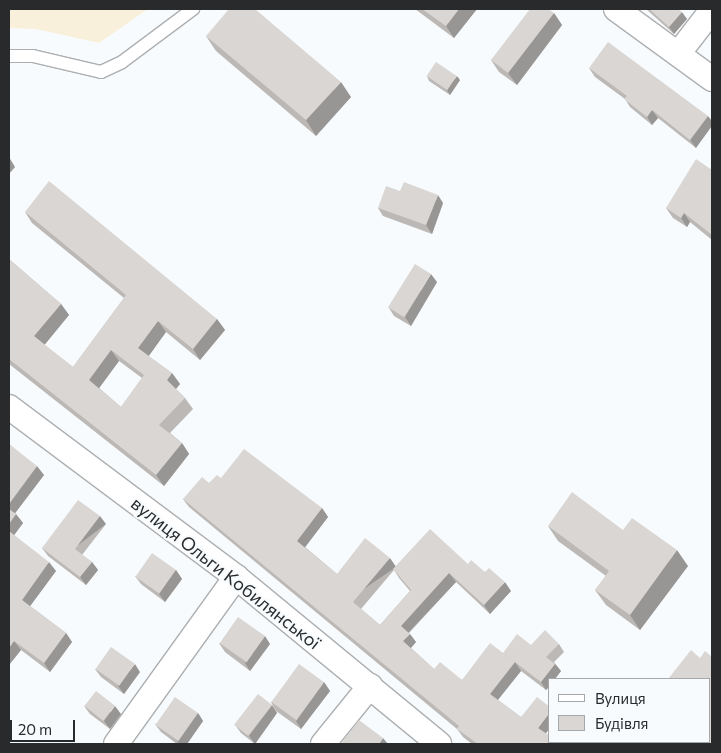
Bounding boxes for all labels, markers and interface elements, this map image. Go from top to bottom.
street label: вулиця Ольги Кобилянської [127,492,325,654]
legend [548,678,711,743]
text: Вулиця [595,689,646,707]
scale bar [12,710,78,742]
text: Будівля [595,714,648,732]
text: 20 m [18,720,52,738]

